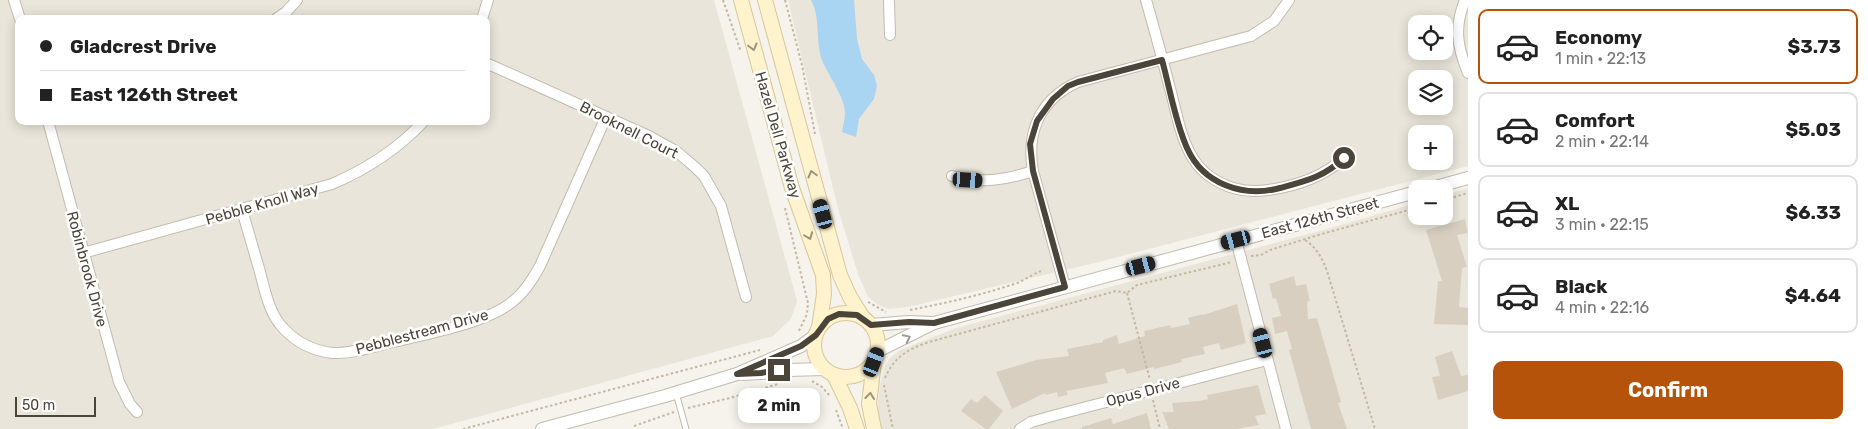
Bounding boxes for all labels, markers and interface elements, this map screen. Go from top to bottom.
map controls [1408,15,1453,225]
button: locate [1408,15,1453,60]
icon: car [1495,24,1540,69]
text: Economy [1555,26,1642,49]
text: Gladcrest Drive [70,35,217,58]
text: $3.73 [1788,35,1841,58]
one-way arrow [748,42,758,51]
text: 1 min · 22:13 [1555,49,1646,68]
street label: Hazel Dell Parkway [751,69,805,201]
button: layers [1408,70,1453,115]
text: East 126th Street [70,83,238,106]
street label: Brooknell Court [577,97,681,163]
icon: car [1495,107,1540,152]
text: Comfort [1555,109,1635,132]
text: $5.03 [1785,118,1841,141]
button: + [1408,125,1453,170]
text: 2 min · 22:14 [1555,132,1649,151]
route start [1333,147,1355,169]
one-way arrow [808,170,818,178]
car [952,172,983,188]
street label: Pebble Knoll Way [203,179,321,229]
button: − [1408,180,1453,225]
icon: car [1495,190,1540,235]
text: XL [1555,192,1579,215]
street label: East 126th Street [1259,194,1381,242]
car [811,198,834,230]
text: $6.33 [1786,201,1841,224]
street label: Robinbrook Drive [63,209,111,329]
text: 3 min · 22:15 [1555,215,1649,234]
car [1219,229,1252,251]
one-way arrow [803,232,813,240]
car [1124,255,1157,277]
icon: car [1495,273,1540,318]
text: Black [1555,275,1607,298]
text: $4.64 [1785,284,1841,307]
text: 4 min · 22:16 [1555,298,1649,317]
street label: Pebblestream Drive [354,306,490,358]
car [1251,327,1274,359]
one-way arrow [901,334,910,344]
car [861,345,886,379]
route end [768,359,790,381]
button: Confirm [1493,361,1843,419]
street label: Opus Drive [1104,374,1182,410]
callout: 2 min [738,388,820,422]
one-way arrow [864,392,875,400]
scale bar [15,394,96,417]
text: 2 min [757,396,801,415]
text: 50 m [22,397,55,414]

